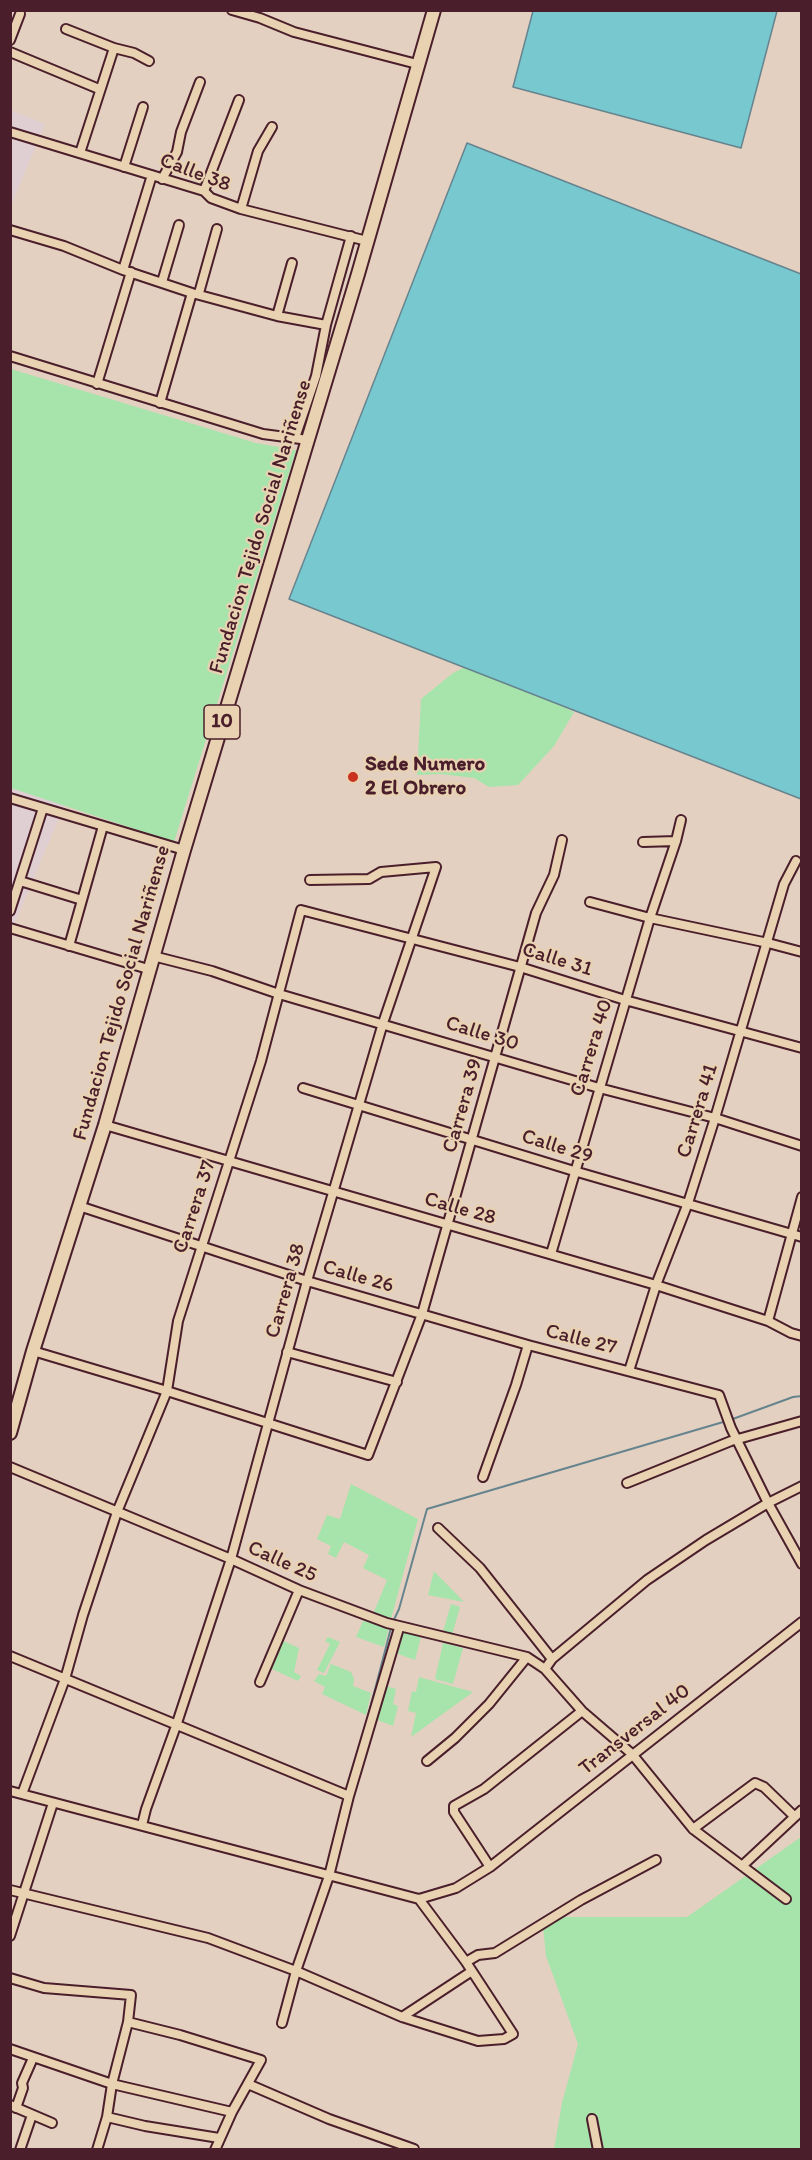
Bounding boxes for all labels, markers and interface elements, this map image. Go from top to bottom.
street label: Calle 38 [156,148,234,198]
street label: Fundacion Tejido Social Nariñense [204,377,318,677]
road number: 10 [204,705,240,739]
place label: Sede Numero 2 El Obrero [365,752,485,802]
marker: Sede Numero 2 El Obrero [346,770,360,784]
street label: Fundacion Tejido Social Nariñense [68,843,176,1143]
street label: Calle 31 [519,937,595,983]
street label: Carrera 40 [565,996,619,1100]
street label: Calle 30 [442,1011,522,1057]
street label: Carrera 39 [438,1056,488,1156]
street label: Carrera 41 [672,1061,724,1161]
street label: Calle 29 [518,1124,596,1170]
street label: Carrera 37 [168,1157,222,1257]
street label: Calle 28 [421,1187,499,1231]
street label: Carrera 38 [260,1241,312,1341]
street label: Calle 26 [319,1255,397,1299]
street label: Calle 27 [543,1319,619,1361]
street label: Calle 25 [243,1536,321,1588]
street label: Transversal 40 [574,1679,696,1781]

